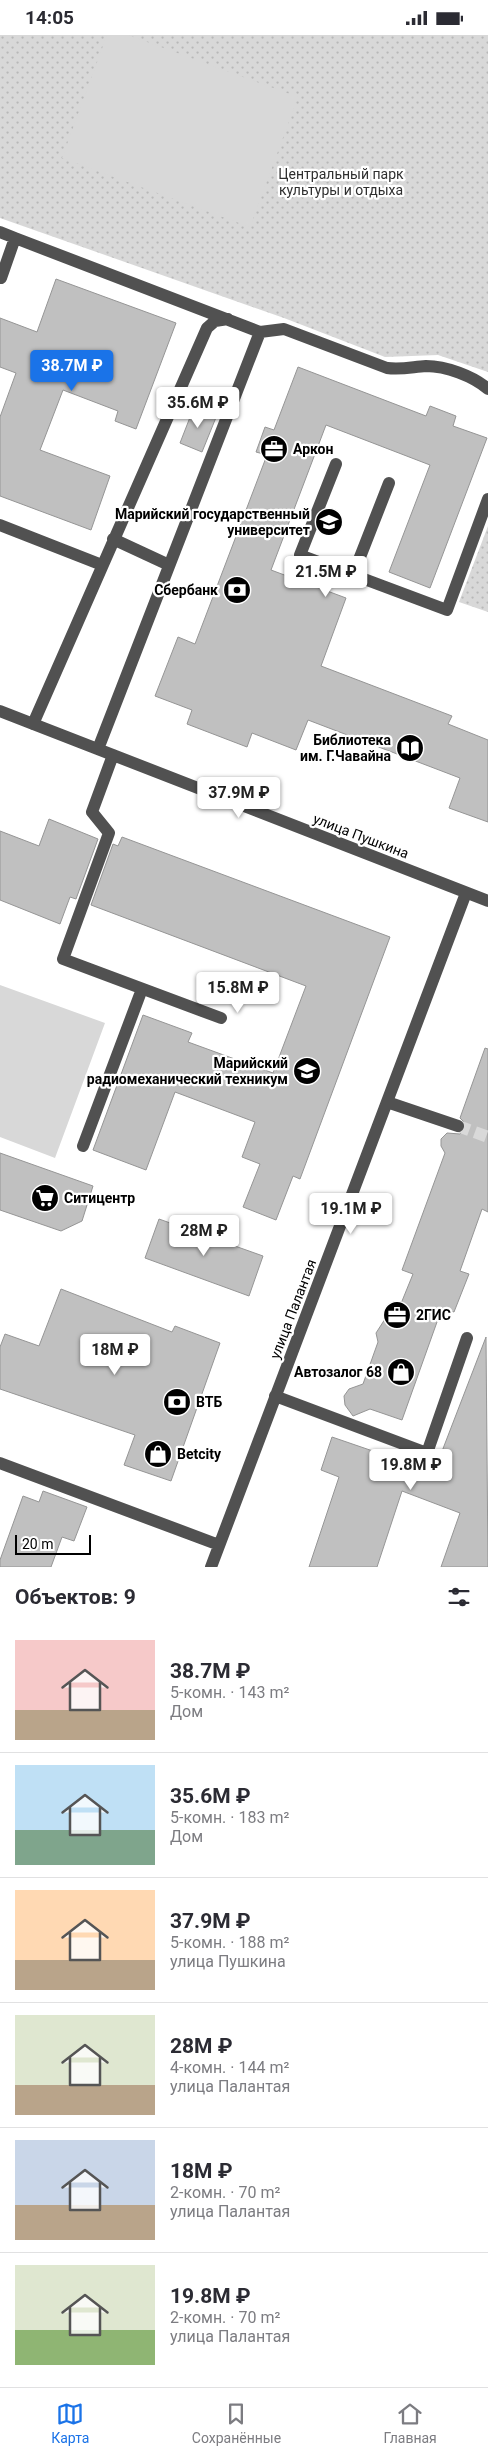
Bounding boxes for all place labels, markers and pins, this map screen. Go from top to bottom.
pin: 38.7M ₽ [26,349,118,392]
pin: 35.6M ₽ [152,387,244,429]
office icon: Аркон [259,434,289,464]
place label: Аркон [293,441,334,457]
place label: Марийский государственный университет [115,506,310,538]
school or university icon: Марийский государственный университет [314,507,344,537]
pin: 21.5M ₽ [280,555,372,598]
bank icon: Сбербанк [222,575,252,605]
place label: Сбербанк [154,582,218,598]
place label: Библиотека им. Г.Чавайна [300,732,391,764]
library icon: Библиотека им. Г.Чавайна [395,733,425,763]
pin: 37.9M ₽ [193,777,285,819]
pin: 15.8M ₽ [192,971,284,1014]
place label: Марийский радиомеханический техникум [87,1055,288,1087]
school or university icon: Марийский радиомеханический техникум [292,1056,322,1086]
supermarket icon: Ситицентр [30,1183,60,1213]
place label: Ситицентр [64,1190,135,1206]
pin: 19.1M ₽ [305,1193,397,1235]
pin: 28M ₽ [169,1215,239,1257]
office icon: 2ГИС [382,1300,412,1330]
place label: 2ГИС [416,1307,451,1323]
pin: 18M ₽ [80,1333,150,1376]
shop icon: Автозалог 68 [386,1357,416,1387]
place label: Автозалог 68 [294,1364,382,1380]
bank icon: ВТБ [162,1387,192,1417]
place label: ВТБ [196,1394,222,1410]
shop icon: Betcity [143,1439,173,1469]
place label: Betcity [177,1446,222,1462]
pin: 19.8M ₽ [365,1449,457,1491]

